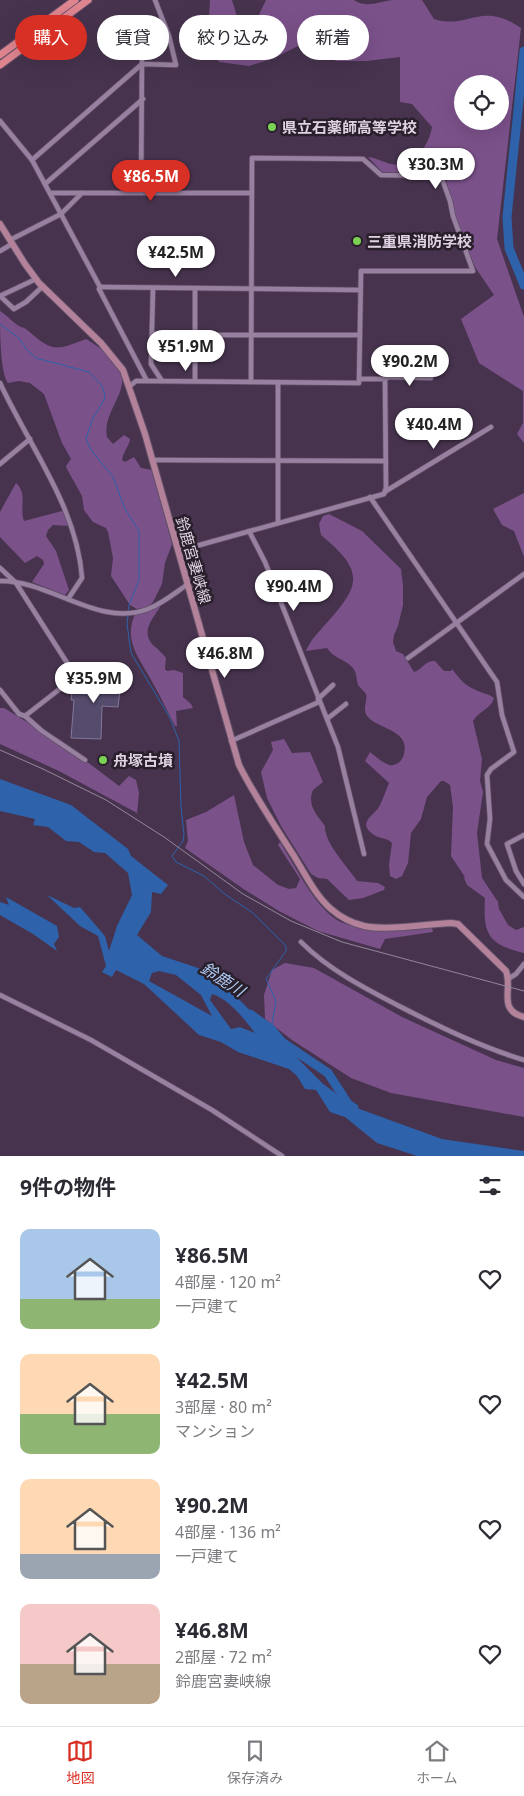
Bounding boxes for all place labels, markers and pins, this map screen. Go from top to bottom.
place label: 県立石薬師高等学校 [282,117,417,137]
marker: 県立石薬師高等学校 [266,121,278,133]
pin: ¥30.3M [395,148,477,190]
pin: ¥86.5M [110,160,192,202]
place label: 三重県消防学校 [367,231,472,251]
marker: 三重県消防学校 [351,235,363,247]
pin: ¥42.5M [135,236,217,278]
pin: ¥51.9M [145,330,227,372]
pin: ¥90.2M [369,344,451,387]
pin: ¥40.4M [393,408,475,450]
pin: ¥90.4M [253,570,335,612]
pin: ¥46.8M [184,636,266,679]
pin: ¥35.9M [53,662,135,704]
place label: 舟塚古墳 [113,750,173,770]
marker: 舟塚古墳 [97,754,109,766]

